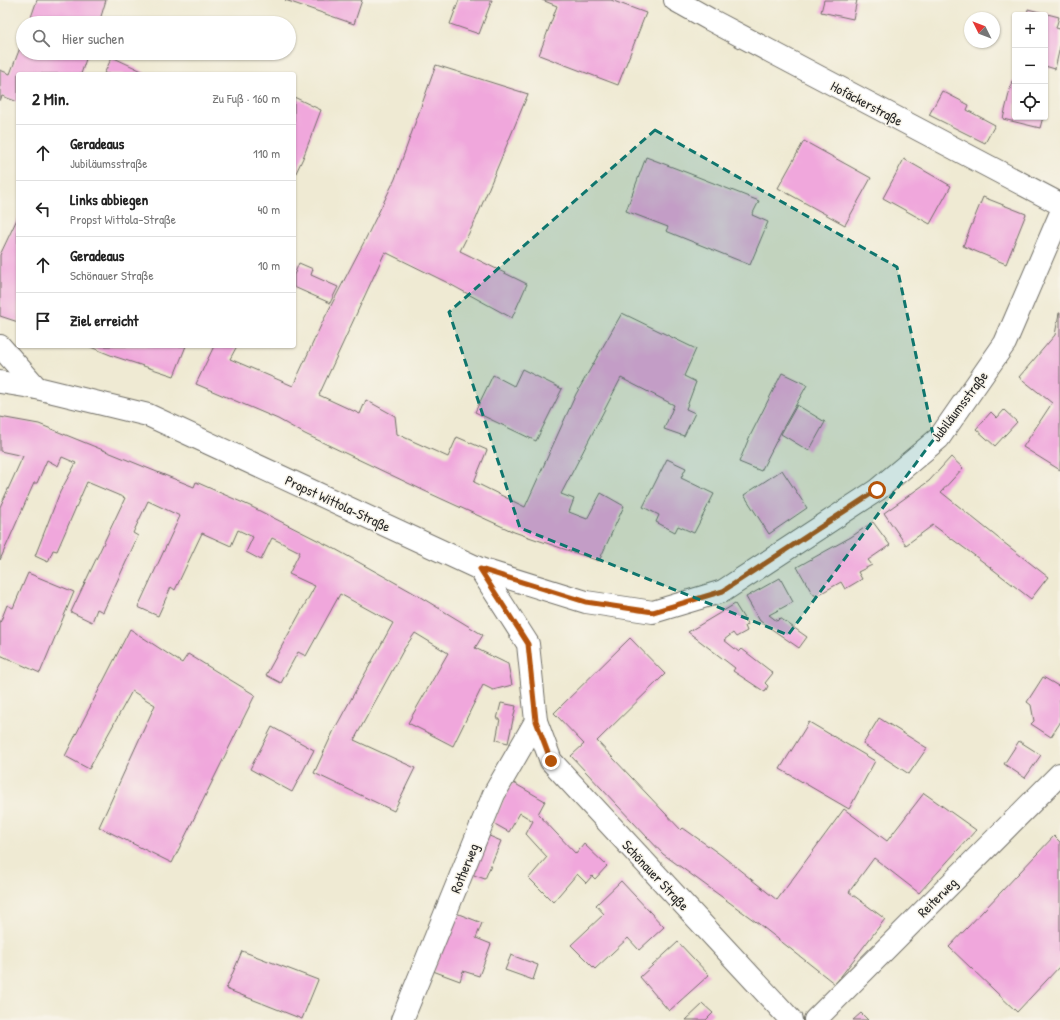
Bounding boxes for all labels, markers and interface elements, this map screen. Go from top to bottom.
north arrow [964,12,1000,48]
map controls [1012,12,1048,120]
button: + [1012,12,1048,48]
search box [16,16,296,60]
icon: search [30,27,52,49]
text: Hier suchen [62,28,124,49]
button: − [1012,48,1048,84]
street label: Hofäckerstraße [827,76,907,131]
button: locate [1012,84,1048,120]
text: 2 Min. [32,87,69,110]
text: Zu Fuß · 160 m [212,89,280,107]
text: Geradeaus [70,133,124,154]
icon: ahead [32,142,54,164]
text: 110 m [253,144,280,162]
text: Jubiläumsstraße [70,154,148,172]
text: Links abbiegen [70,189,148,210]
icon: left [32,198,54,220]
text: 40 m [257,200,280,218]
text: Propst Wittola-Straße [70,210,176,228]
text: Geradeaus [70,245,124,266]
icon: ahead [32,254,54,276]
text: 10 m [258,256,280,274]
text: Schönauer Straße [70,266,154,284]
icon: arrive [32,310,54,332]
text: Ziel erreicht [70,310,139,331]
street label: Jubiläumsstraße [926,367,993,446]
street label: Propst Wittola-Straße [282,470,394,537]
route start [868,481,886,499]
route end [542,752,560,770]
street label: Schönauer Straße [618,836,694,915]
street label: Rotherweg [445,840,483,896]
street label: Reiterweg [913,873,962,922]

